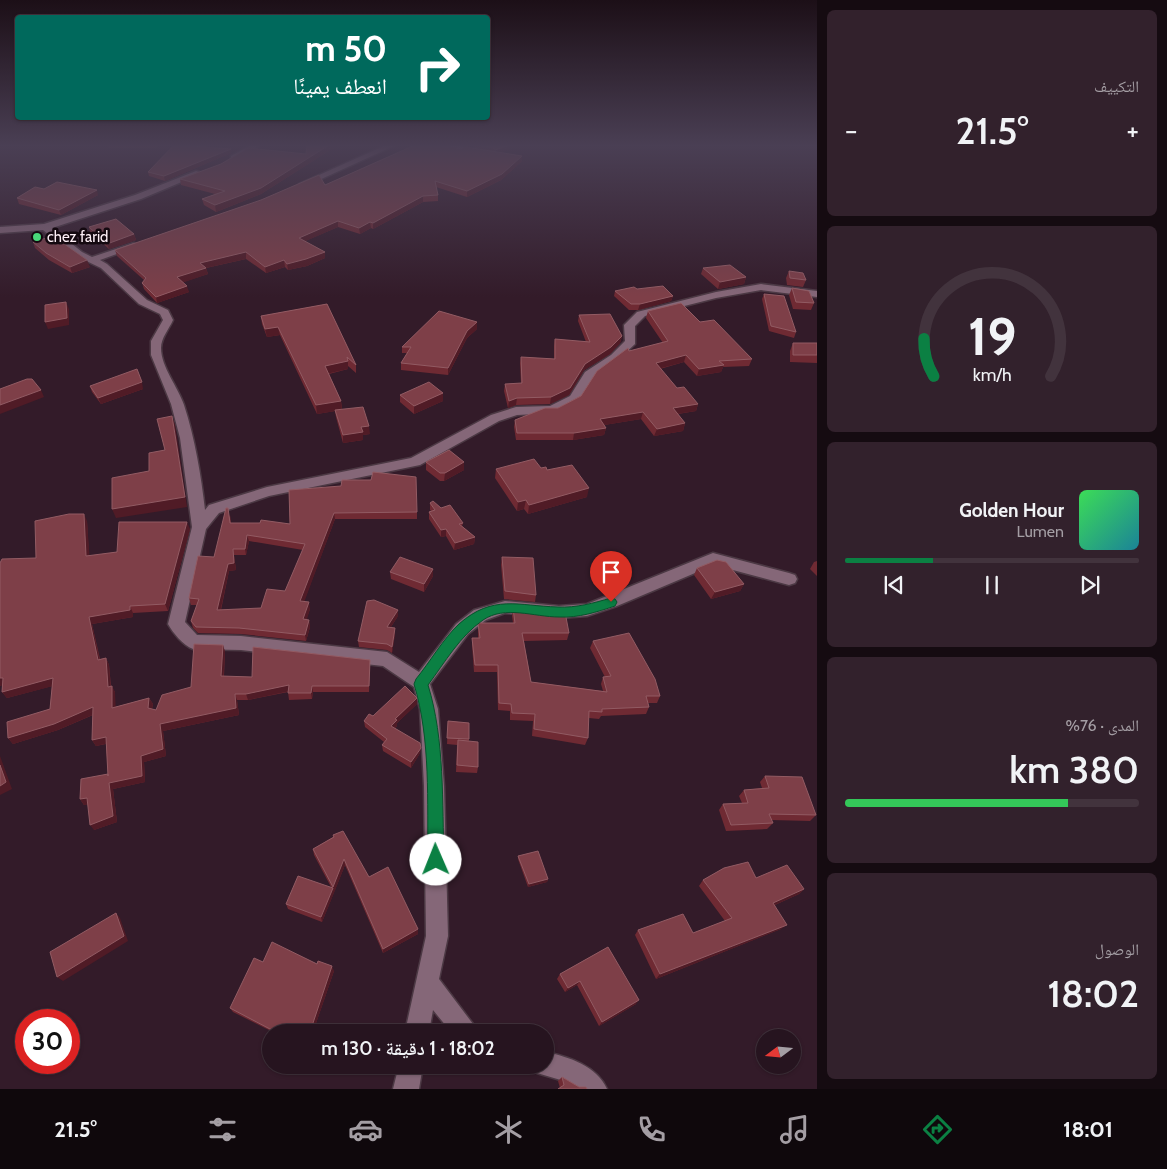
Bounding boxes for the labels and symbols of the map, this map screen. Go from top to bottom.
place label: chez farid [47,228,108,246]
marker: chez farid [31,231,43,243]
pin [590,551,632,602]
position arrow [409,833,461,885]
speed limit sign: 30 [15,1009,80,1074]
north arrow [756,1029,801,1074]

